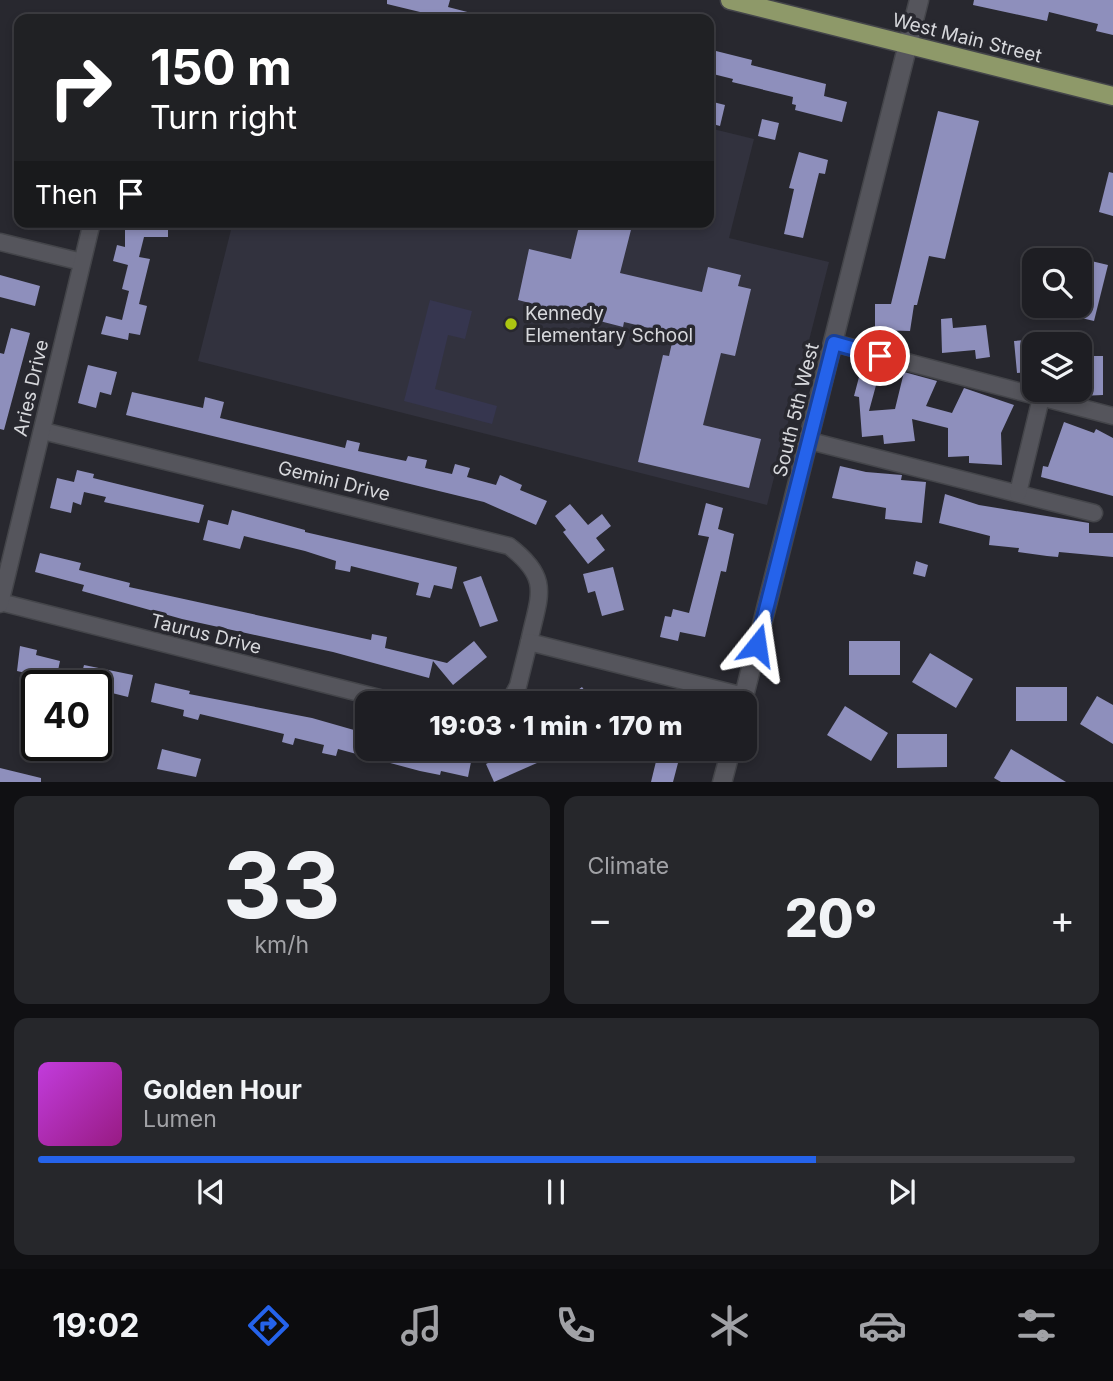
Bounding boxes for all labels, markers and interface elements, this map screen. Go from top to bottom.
street label: West Main Street [890,8,1044,68]
text: 150 m [150,38,292,97]
icon: right [35,42,126,133]
text: Turn right [150,98,297,137]
icon: arrive [112,175,150,213]
text: Then [35,179,98,210]
map controls [1022,248,1092,402]
button: search [1022,248,1092,318]
place label: Kennedy Elementary School [525,302,693,347]
marker: Kennedy Elementary School [503,316,519,332]
pin [850,326,910,386]
button: layers [1022,332,1092,402]
street label: Aries Drive [9,337,53,439]
icon: arrive [861,337,899,375]
street label: South 5th West [768,341,824,479]
street label: Gemini Drive [276,456,392,506]
position arrow [720,608,794,682]
street label: Taurus Drive [148,609,264,659]
speed limit sign: 40 [21,670,112,761]
text: 19:03 · 1 min · 170 m [429,710,683,741]
text: 33 [223,830,340,940]
text: Climate [588,852,669,880]
text: 20° [785,887,878,950]
text: − [588,896,613,942]
text: + [1050,896,1075,942]
text: km/h [254,931,309,959]
text: Golden Hour [143,1074,302,1105]
text: Lumen [143,1105,217,1133]
icon: previous [192,1173,230,1211]
icon: pause [537,1173,575,1211]
icon: next [883,1173,921,1211]
icon: directions [244,1301,293,1350]
icon: music [397,1301,446,1350]
icon: phone [551,1301,600,1350]
icon: climate [705,1301,754,1350]
icon: car [858,1301,907,1350]
icon: filters [1012,1301,1061,1350]
text: 19:02 [52,1306,139,1345]

